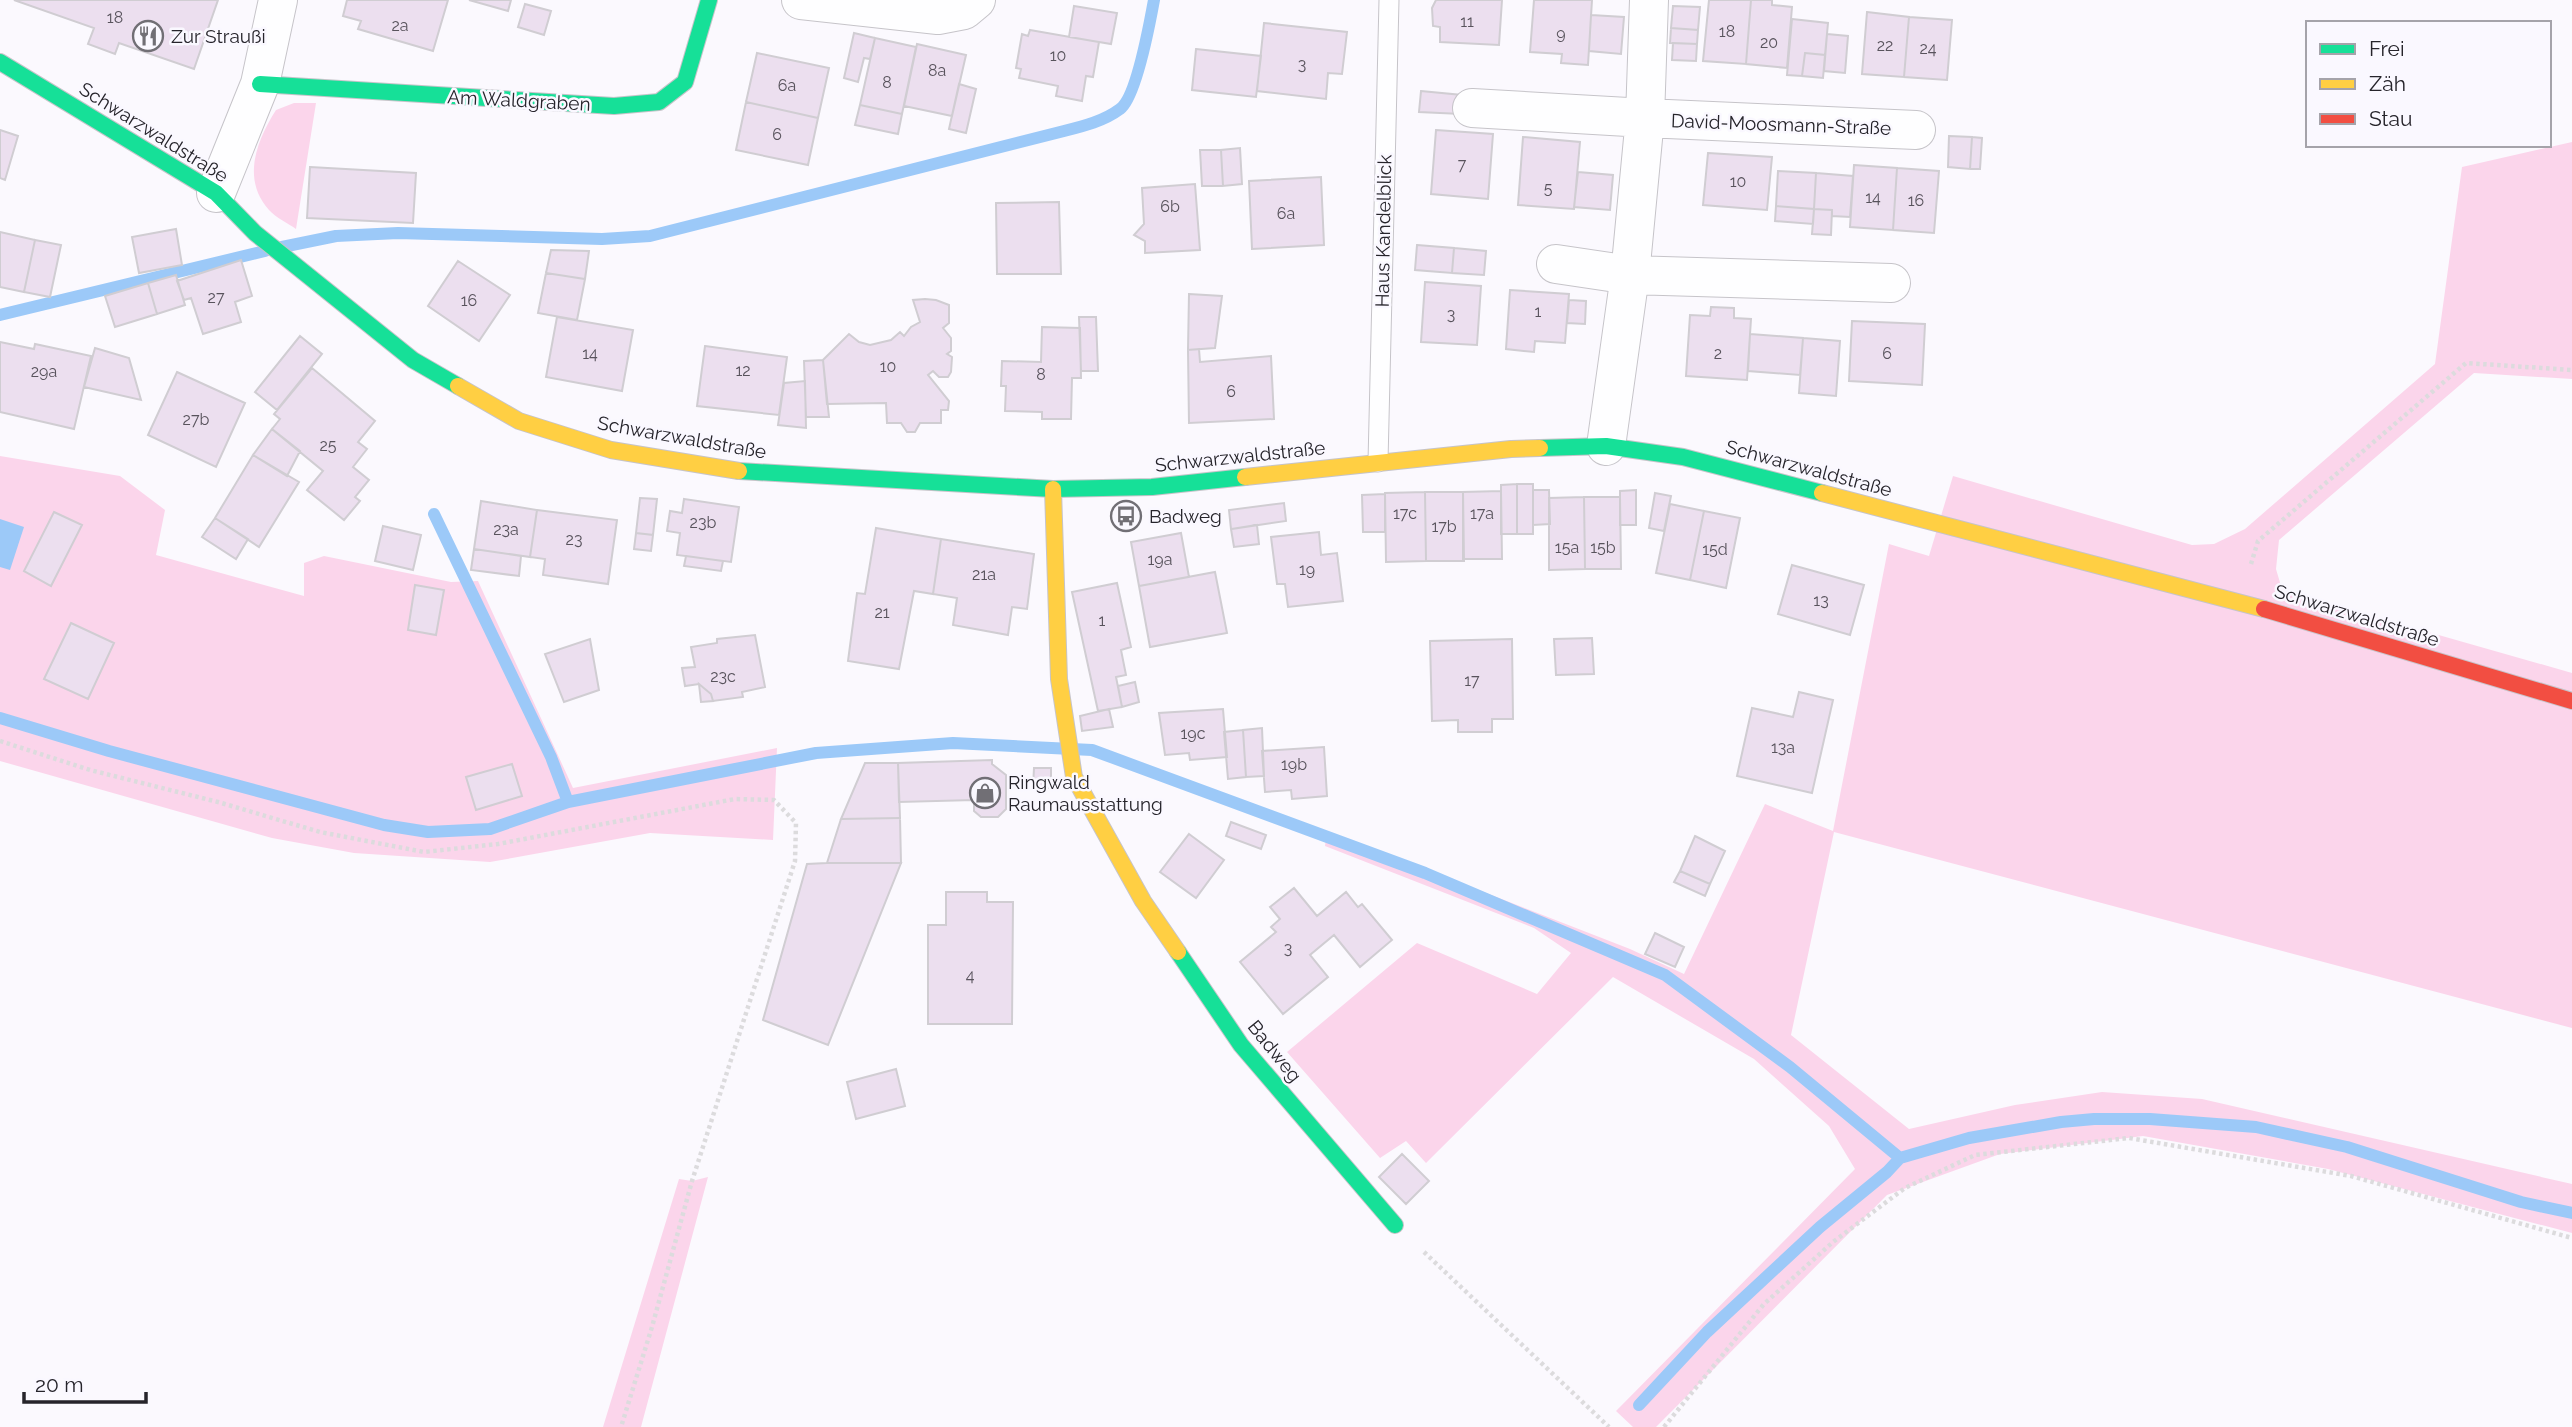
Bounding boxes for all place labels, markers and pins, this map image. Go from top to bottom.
restaurant icon: Zur Straußi [131,19,165,53]
place label: Zur Straußi [171,25,266,47]
bus stop icon: Badweg [1109,499,1143,533]
place label: Badweg [1149,505,1222,527]
place label: Ringwald Raumausstattung [1008,771,1163,815]
shop icon: Ringwald Raumausstattung [968,776,1002,810]

